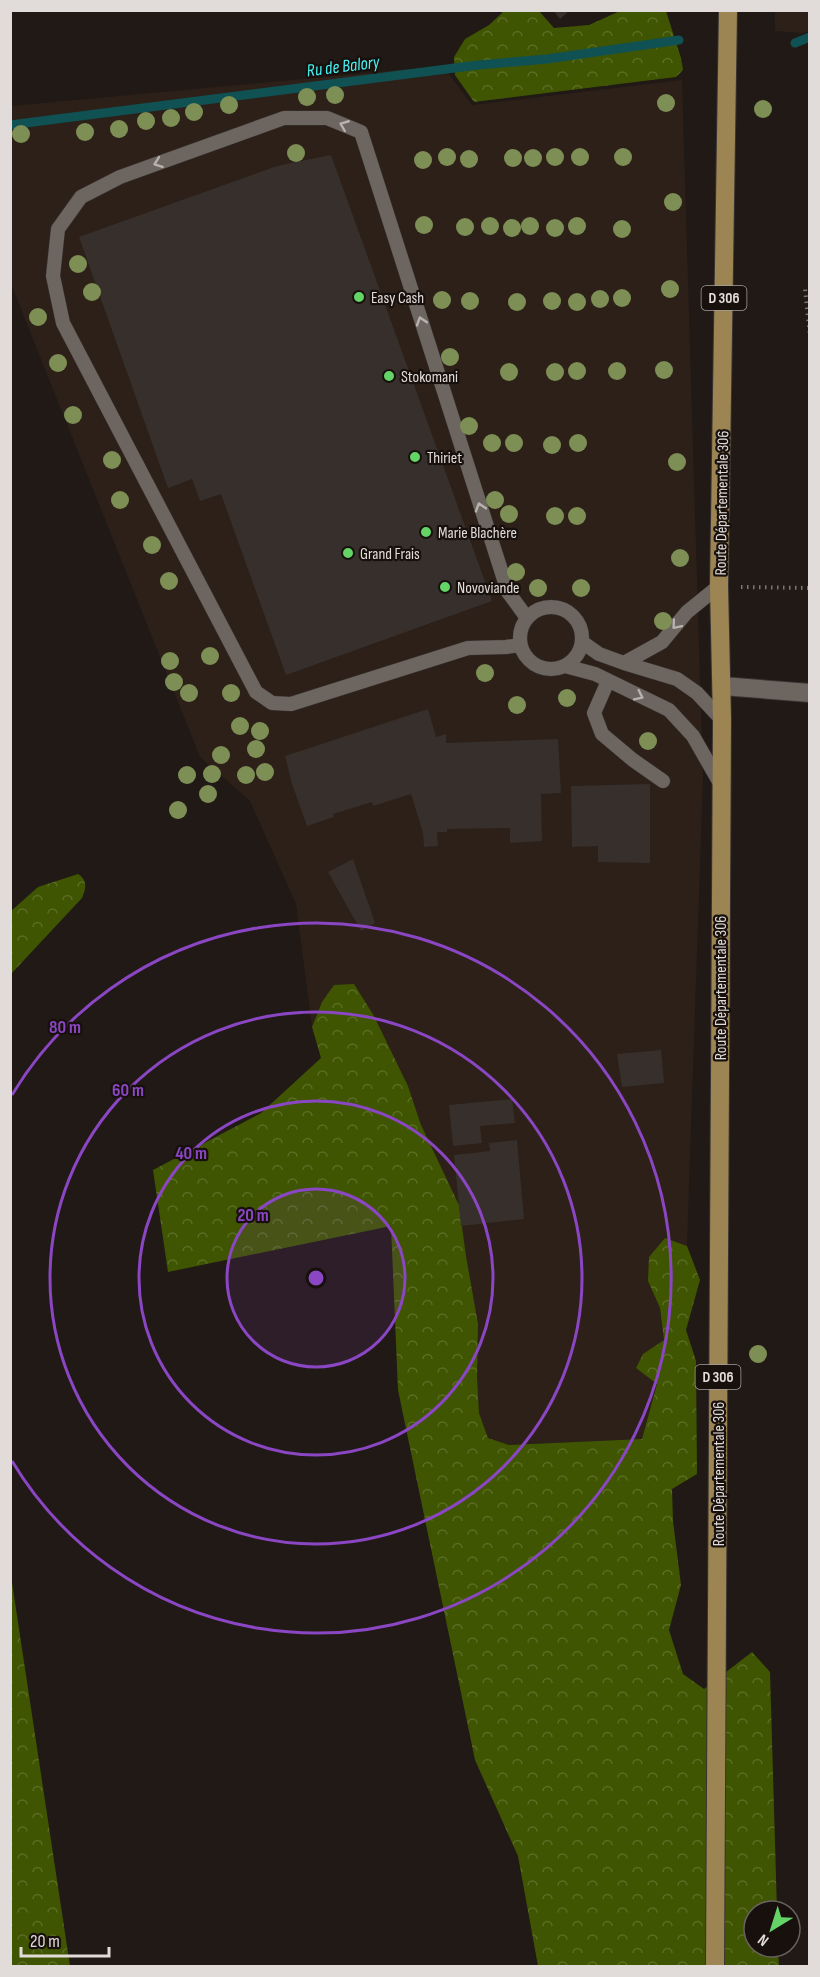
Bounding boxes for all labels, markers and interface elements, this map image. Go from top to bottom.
water label: Ru de Balory [305,51,382,81]
one-way arrow [339,120,350,132]
one-way arrow [154,156,164,169]
road number: D 306 [702,286,746,310]
place label: Easy Cash [371,289,424,308]
marker: Easy Cash [352,290,366,304]
one-way arrow [416,316,428,327]
place label: Stokomani [401,368,458,387]
marker: Stokomani [382,369,396,383]
street label: Route Départementale 306 [712,431,733,576]
place label: Thiriet [427,449,462,468]
marker: Thiriet [408,450,422,464]
one-way arrow [475,502,488,512]
place label: Marie Blachère [438,524,517,543]
marker: Marie Blachère [419,525,433,539]
place label: Grand Frais [360,545,420,564]
marker: Grand Frais [341,546,355,560]
place label: Novoviande [457,579,520,598]
marker: Novoviande [438,580,452,594]
one-way arrow [672,618,683,629]
one-way arrow [632,688,643,700]
street label: Route Départementale 306 [712,916,731,1060]
text: 80 m [49,1017,81,1038]
text: 60 m [112,1080,144,1101]
text: 40 m [175,1143,207,1164]
text: 20 m [237,1205,269,1226]
centre of rings [306,1268,326,1288]
road number: D 306 [696,1365,740,1389]
street label: Route Départementale 306 [710,1402,729,1546]
north arrow [742,1899,802,1959]
scale bar [21,1920,110,1958]
text: N [754,1930,773,1950]
text: 20 m [30,1931,60,1952]

